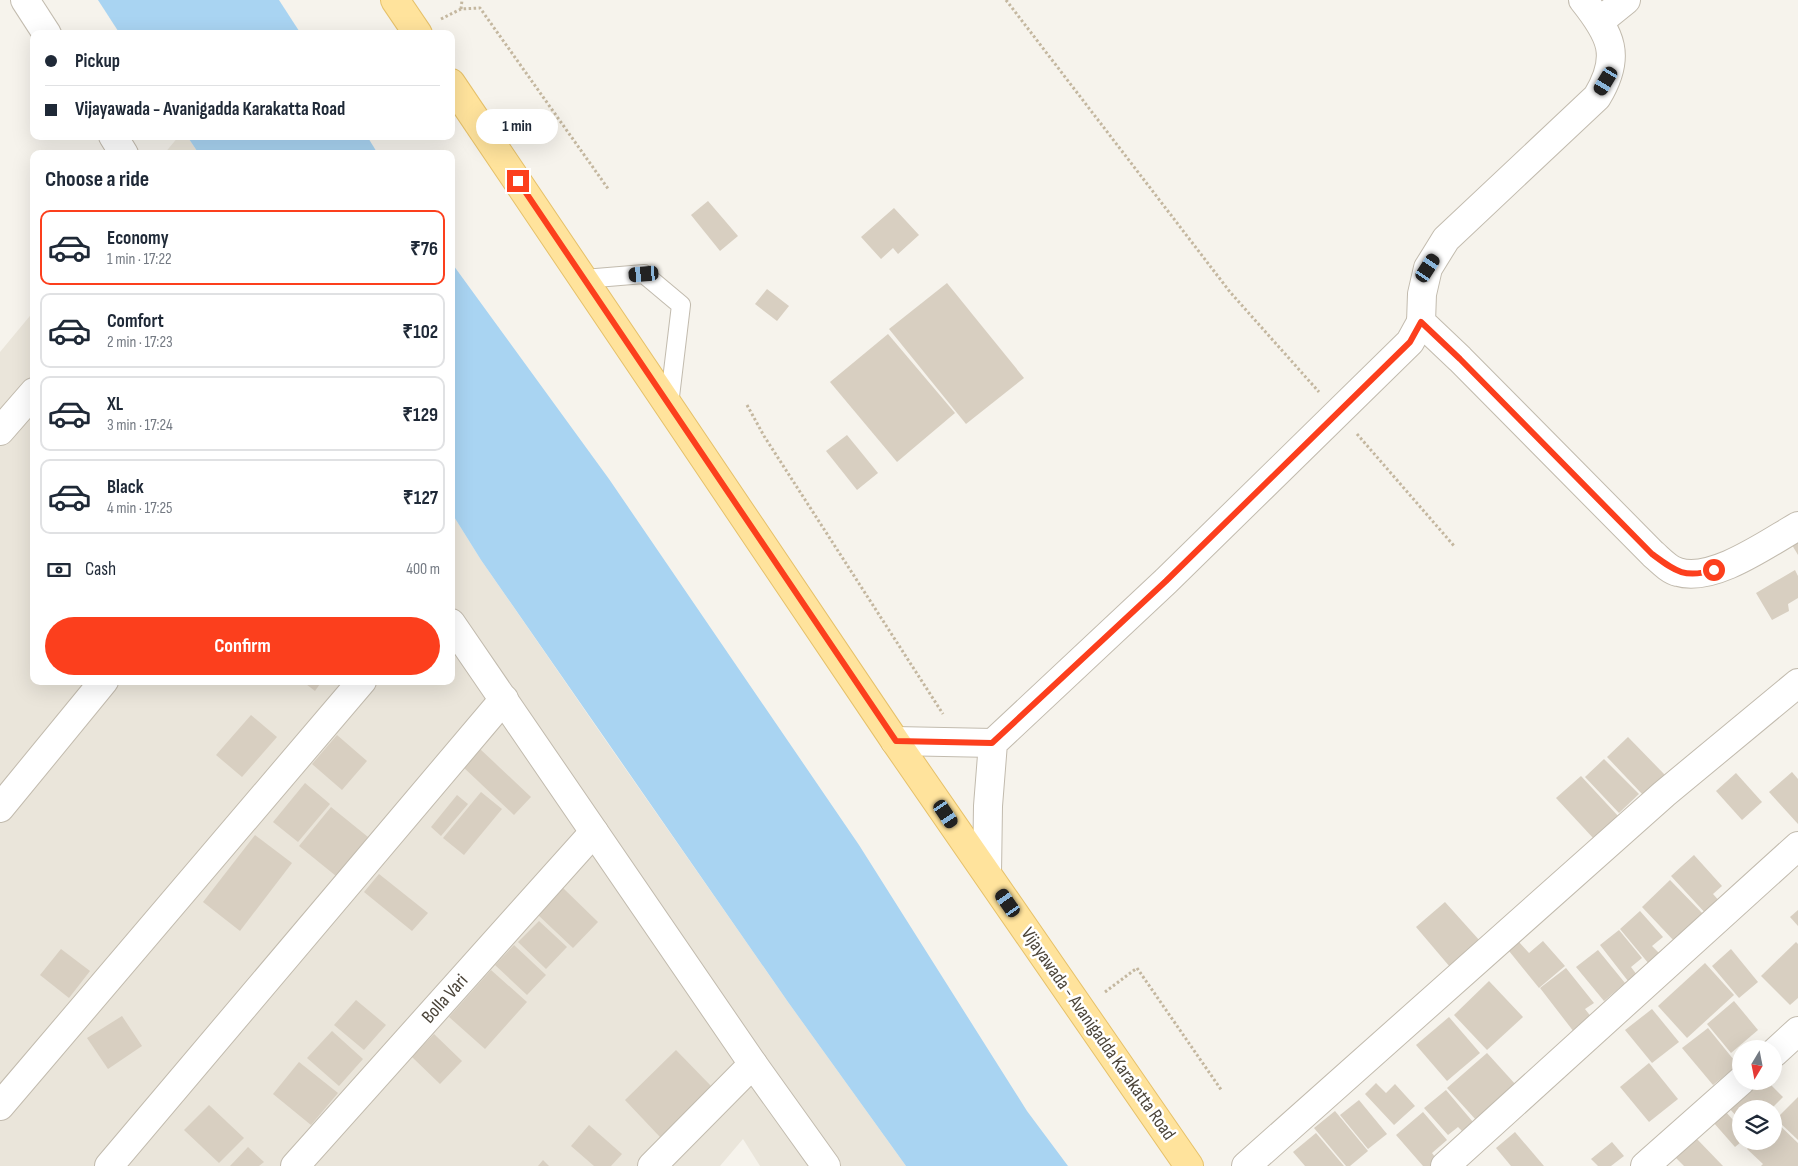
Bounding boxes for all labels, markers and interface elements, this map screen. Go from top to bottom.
text: Pickup [75,50,120,73]
car [1591,64,1620,98]
text: Vijayawada - Avanigadda Karakatta Road [75,98,345,121]
callout: 1 min [477,109,559,144]
text: 1 min [502,117,532,136]
text: Choose a ride [45,166,149,193]
route end [507,170,529,192]
icon: car [47,225,92,270]
text: Economy [107,227,169,250]
text: ₹76 [410,238,438,261]
text: 1 min · 17:22 [107,250,172,269]
car [1413,251,1442,285]
car [628,265,659,283]
icon: car [47,308,92,353]
text: Comfort [107,310,164,333]
text: ₹102 [402,321,438,344]
text: 2 min · 17:23 [107,333,173,352]
icon: car [47,391,92,436]
text: XL [107,393,123,416]
text: ₹129 [402,404,438,427]
text: 3 min · 17:24 [107,416,173,435]
icon: car [47,474,92,519]
text: Black [107,476,144,499]
text: ₹127 [403,487,438,510]
text: 4 min · 17:25 [107,499,173,518]
icon: cash [45,556,73,584]
text: Cash [85,558,116,581]
route start [1703,559,1725,581]
text: 400 m [406,560,440,579]
button: Confirm [45,617,440,675]
car [931,797,960,831]
car [993,886,1022,920]
street label: Vijayawada - Avanigadda Karakatta Road [1016,923,1180,1145]
street label: Bolla Vari [417,970,473,1028]
north arrow [1732,1040,1782,1090]
map controls [1732,1040,1782,1150]
button: layers [1732,1100,1782,1150]

